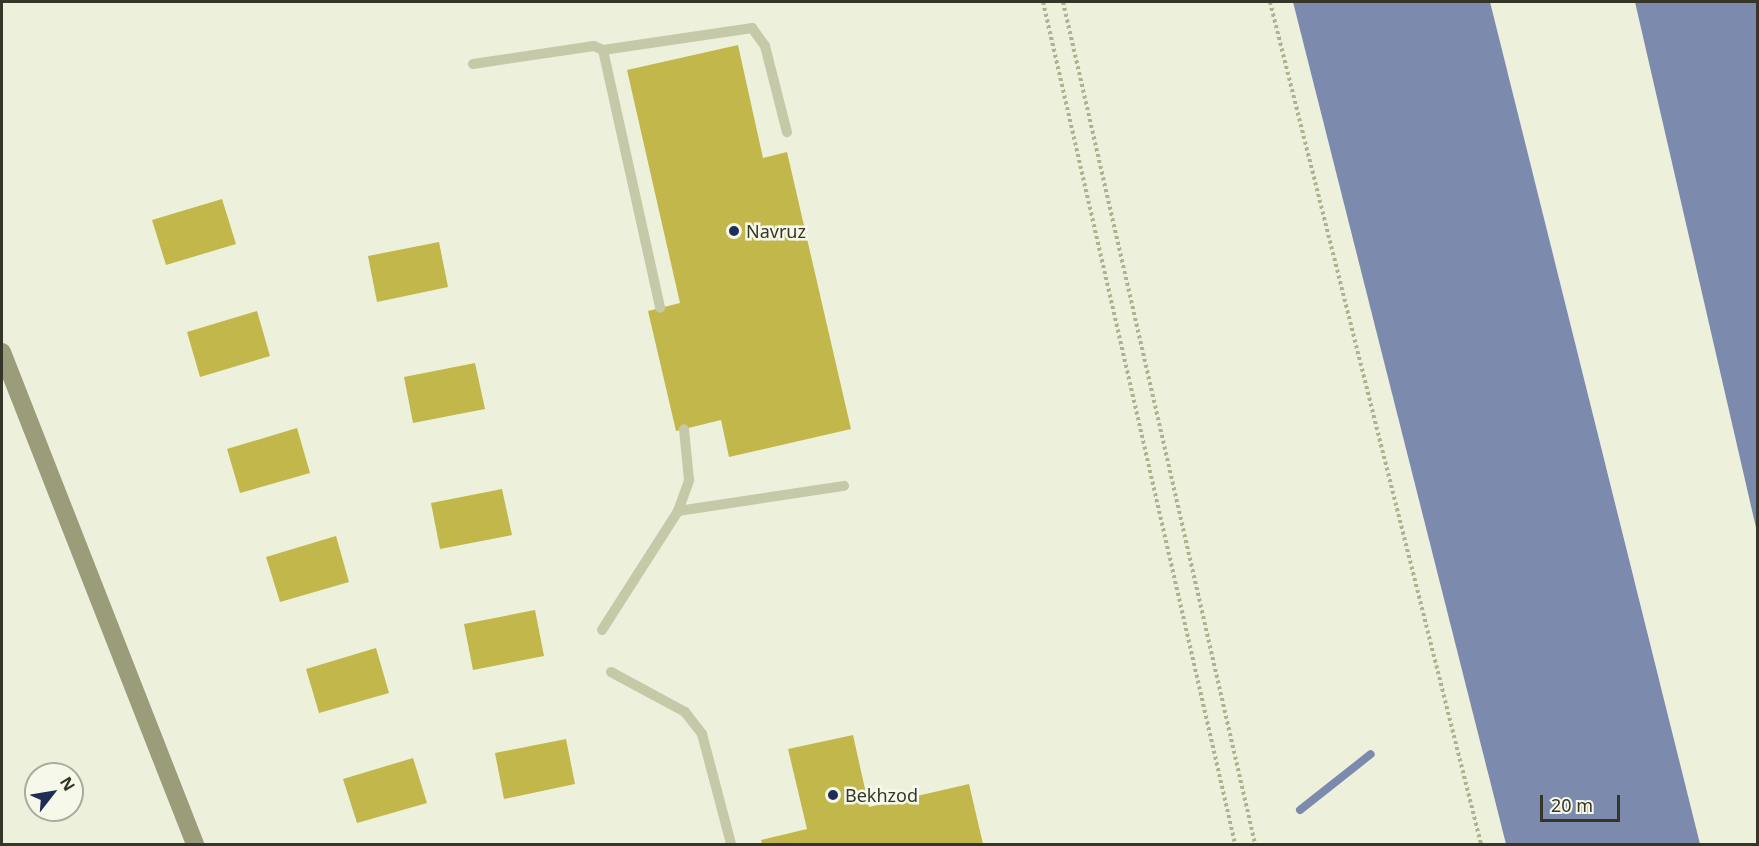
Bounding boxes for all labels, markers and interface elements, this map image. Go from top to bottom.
place label: Navruz [746,220,806,242]
marker: Navruz [727,224,741,238]
north arrow [24,762,84,822]
text: N [55,773,80,795]
scale bar [1543,783,1622,821]
place label: Bekhzod [845,784,918,806]
marker: Bekhzod [826,788,840,802]
text: 20 m [1551,793,1593,817]

